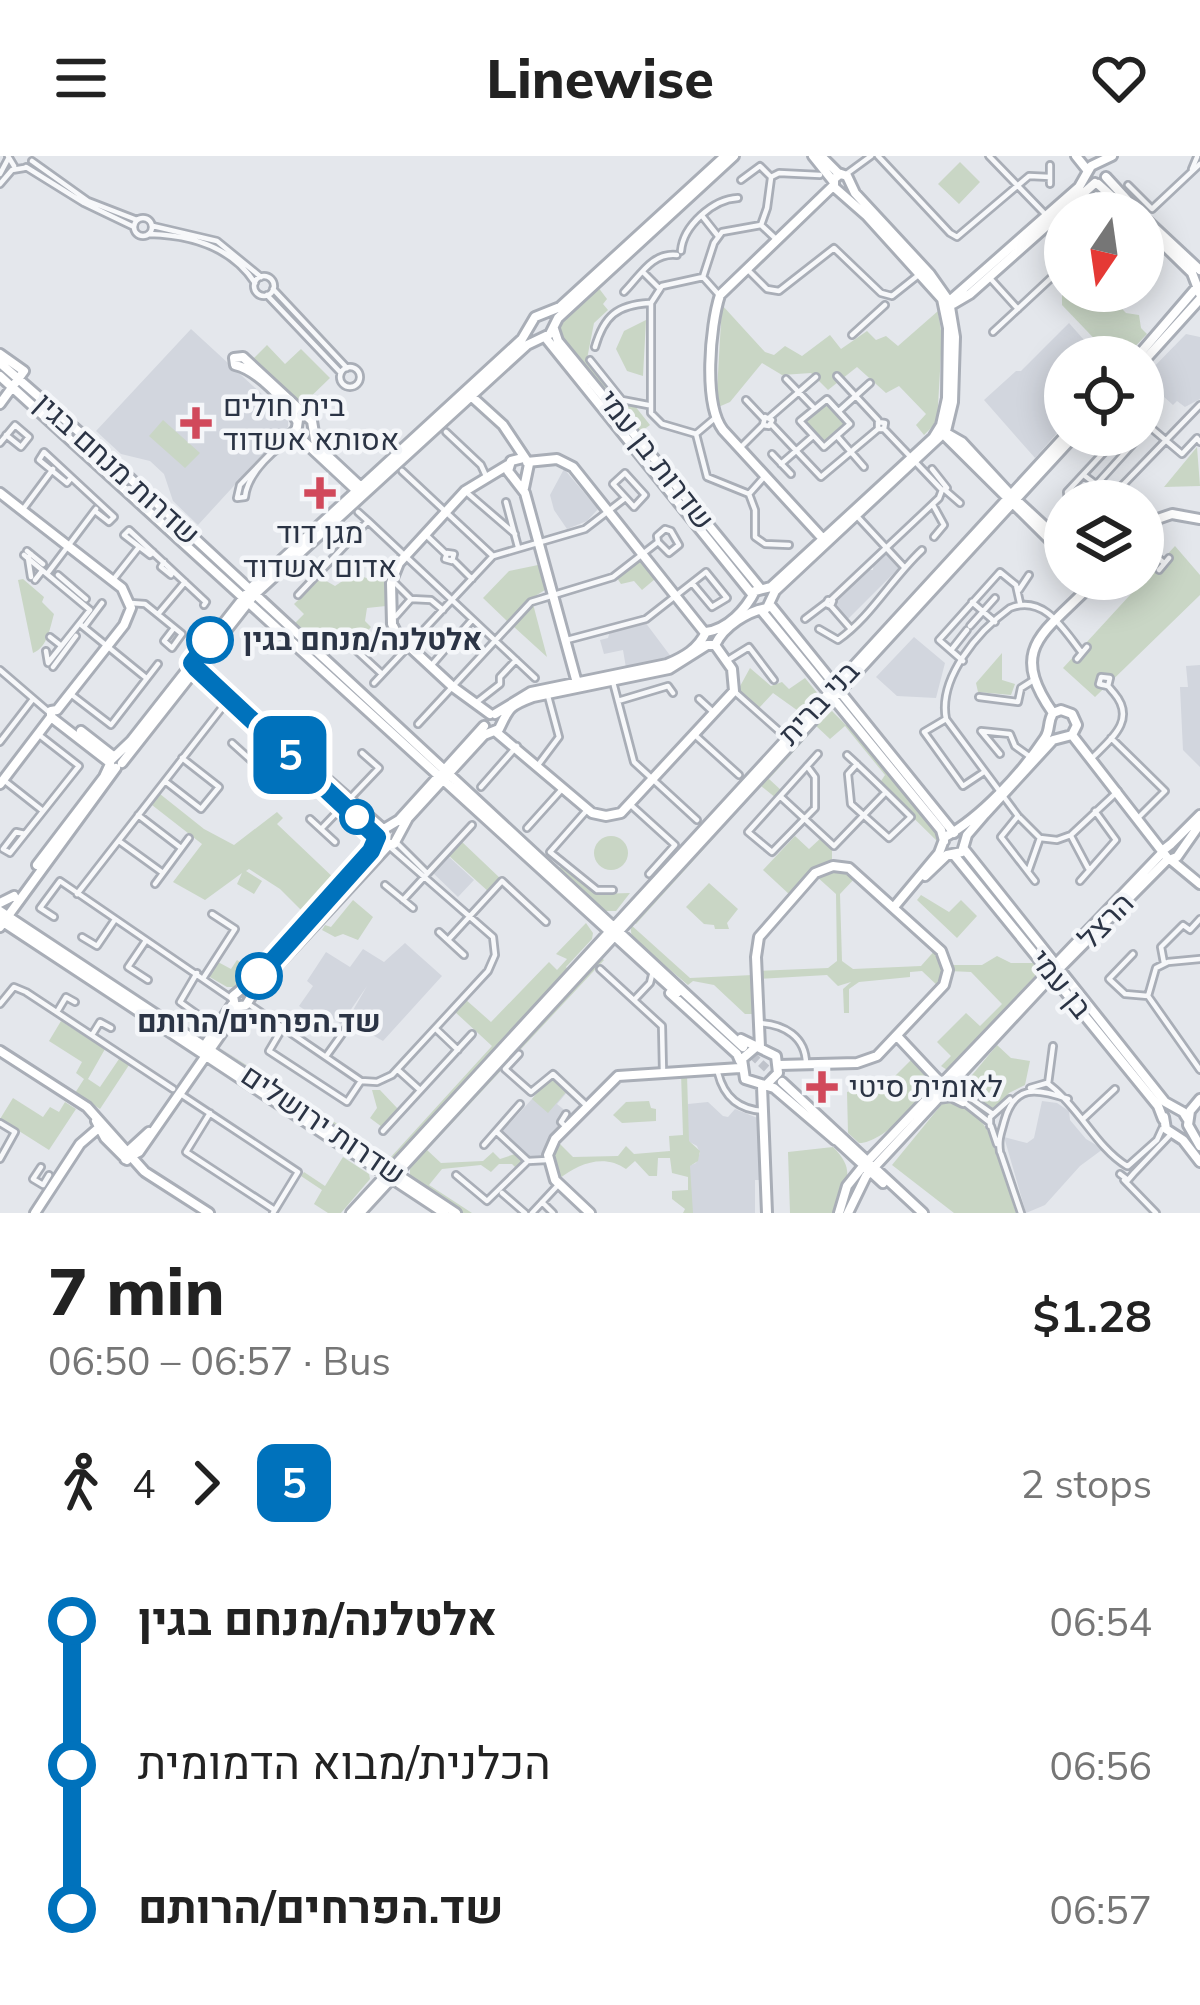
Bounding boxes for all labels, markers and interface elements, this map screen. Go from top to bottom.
text: Linewise [486,44,714,112]
icon: menu [48,45,114,111]
icon: heart [1086,45,1152,111]
north arrow [1044,192,1164,312]
map controls [1044,192,1164,600]
button: locate [1044,336,1164,456]
street label: שדרות בן עמי [590,382,723,537]
street label: שדרות מנחם בגין [27,384,208,553]
place label: בית חולים אסותא אשדוד [223,386,399,458]
marker: בית חולים אסותא אשדוד [180,407,212,439]
marker: מגן דוד אדום אשדוד [304,477,336,509]
button: layers [1044,480,1164,600]
place label: מגן דוד אדום אשדוד [243,513,397,585]
marker: אלטלנה/מנחם בגין [188,618,232,662]
place label: אלטלנה/מנחם בגין [243,620,482,658]
street label: בני ברית [770,652,867,753]
line badge: 5 [251,716,329,794]
text: 5 [277,728,303,781]
unlabelled marker [341,801,373,833]
street label: הרצל [1069,884,1141,957]
street label: בן עמי [1023,941,1101,1026]
marker: שד.הפרחים/הרותם [237,954,281,998]
place label: שד.הפרחים/הרותם [137,1002,381,1040]
street label: שדרות ירושלים [234,1055,413,1193]
place label: לאומית סיטי [849,1067,1003,1105]
marker: לאומית סיטי [806,1071,838,1103]
text: 7 min [48,1249,225,1332]
text: $1.28 [1033,1287,1152,1343]
text: 06:50 – 06:57 · Bus [48,1336,391,1385]
icon: walk [48,1450,114,1516]
icon: forward [173,1450,239,1516]
text: 5 [281,1456,307,1509]
text: 4 [132,1459,155,1508]
text: 2 stops [1021,1459,1152,1508]
text: אלטלנה/מנחם בגין [138,1590,497,1646]
text: 06:54 [1050,1597,1152,1646]
text: הכלנית/מבוא הדמומית [138,1734,551,1790]
text: 06:56 [1050,1741,1152,1790]
text: שד.הפרחים/הרותם [138,1878,504,1934]
text: 06:57 [1050,1885,1152,1934]

